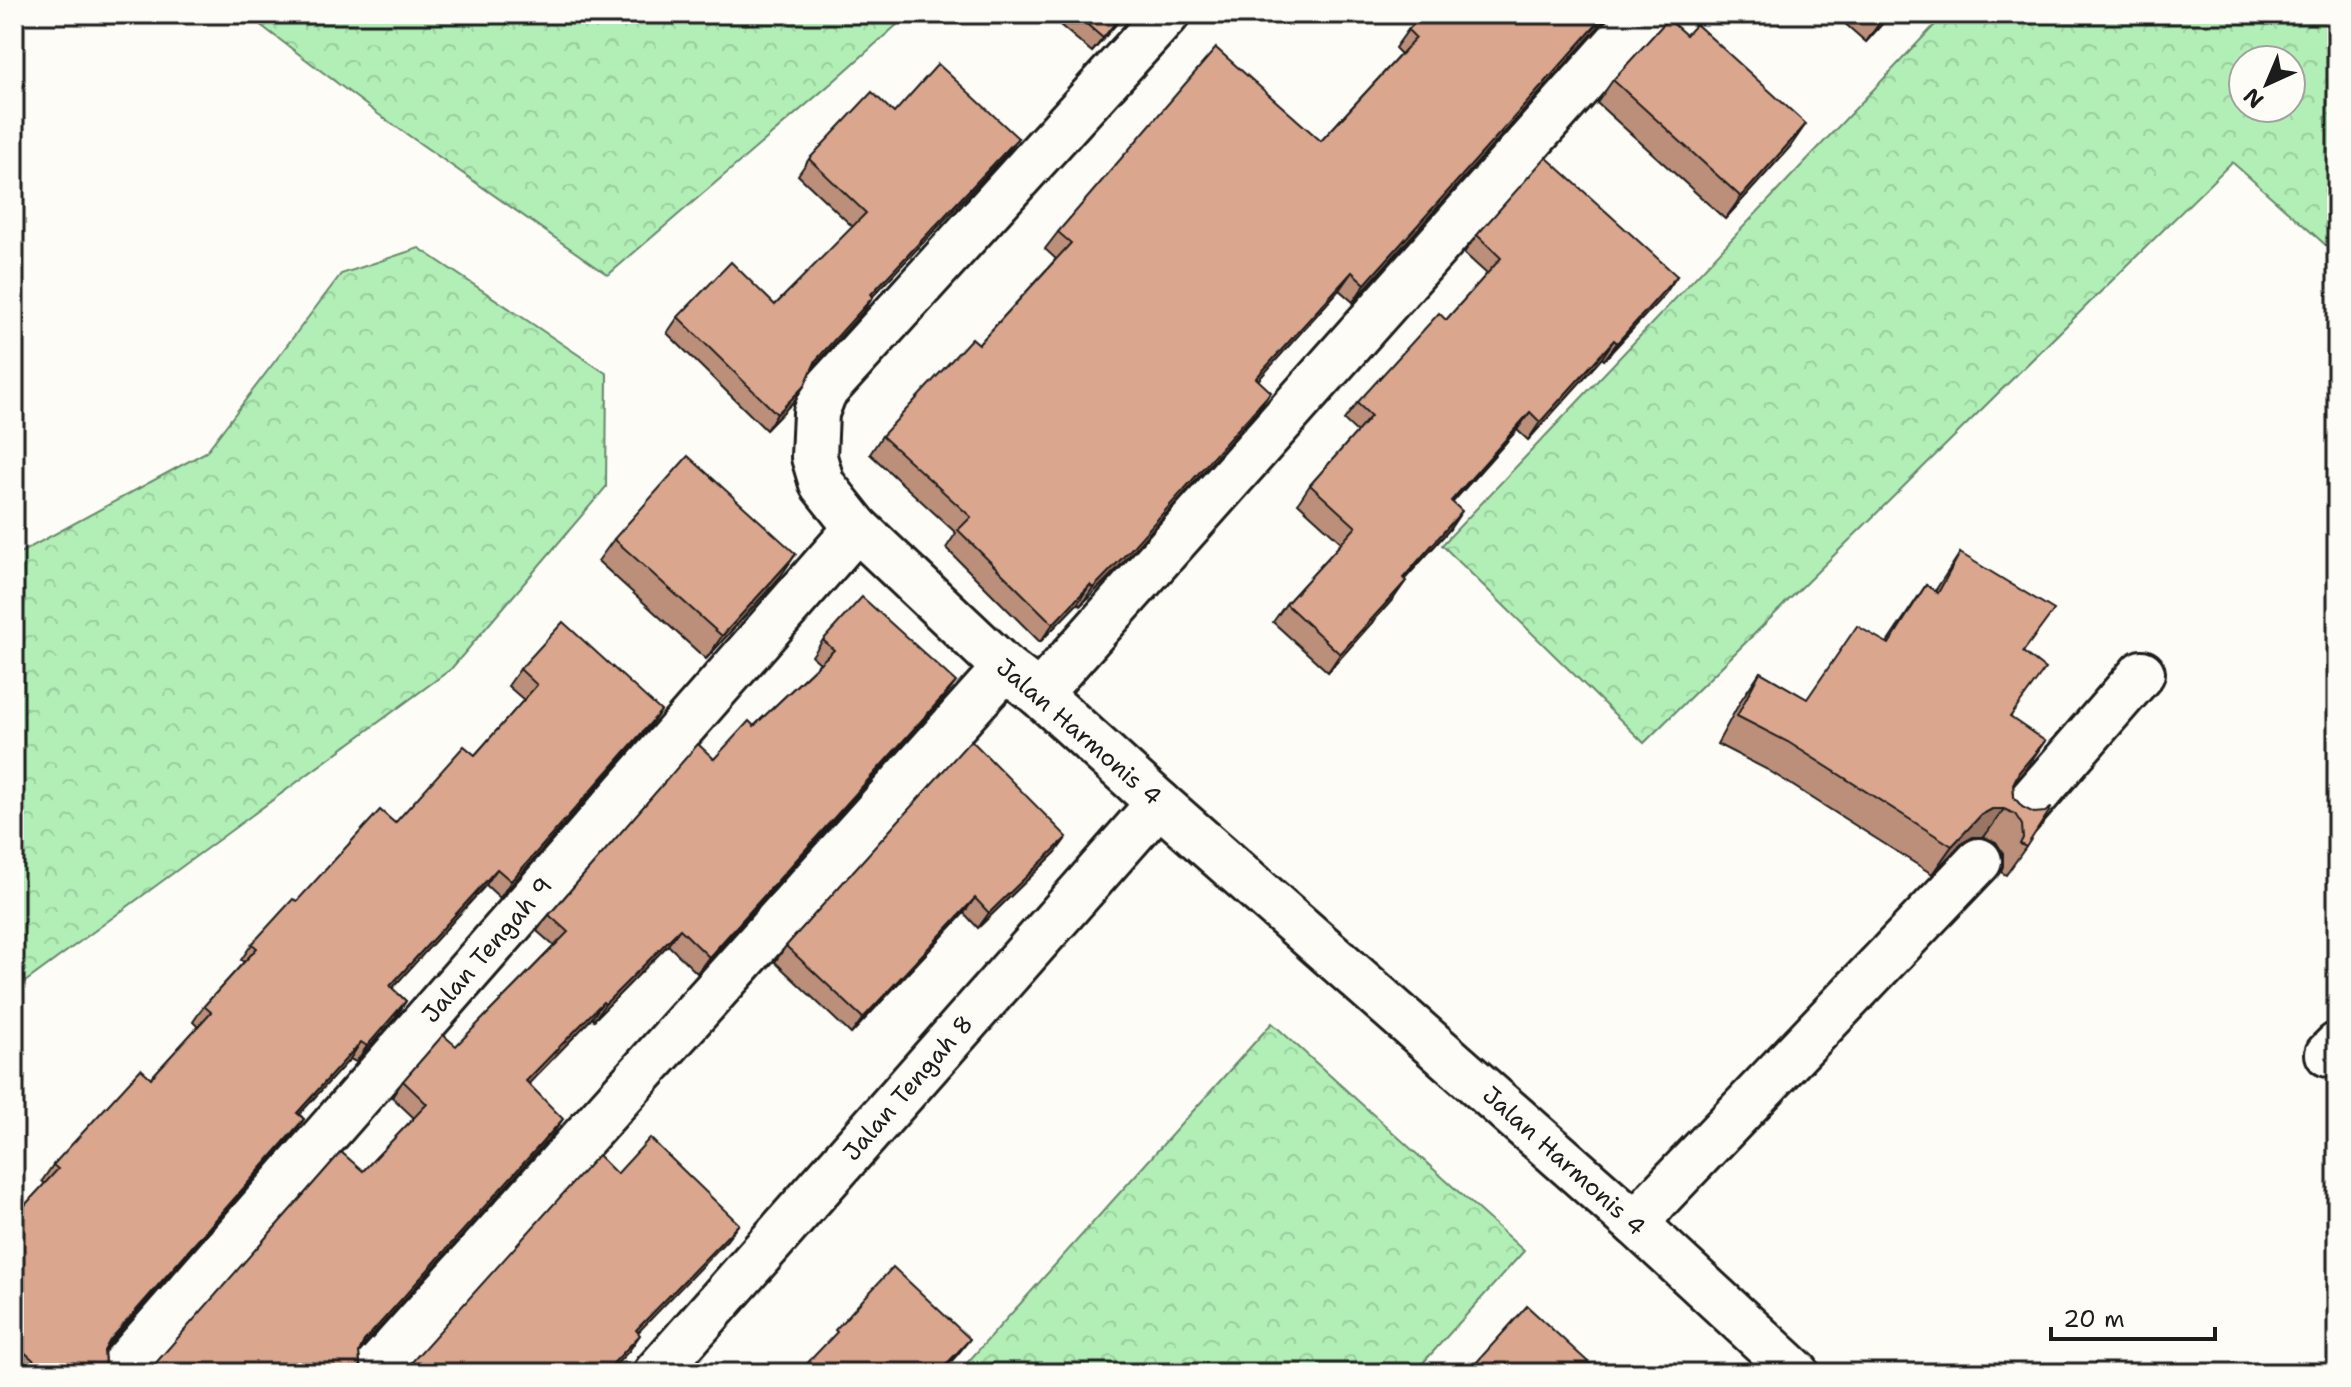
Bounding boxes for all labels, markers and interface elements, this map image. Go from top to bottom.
north arrow [2227,44,2307,124]
text: N [2237,82,2270,115]
street label: Jalan Harmonis 4 [990,651,1168,813]
street label: Jalan Tengah 9 [415,870,559,1030]
street label: Jalan Tengah 8 [836,1008,980,1168]
street label: Jalan Harmonis 4 [1476,1079,1652,1243]
scale bar [2051,1291,2215,1341]
text: 20 m [2063,1303,2125,1335]

